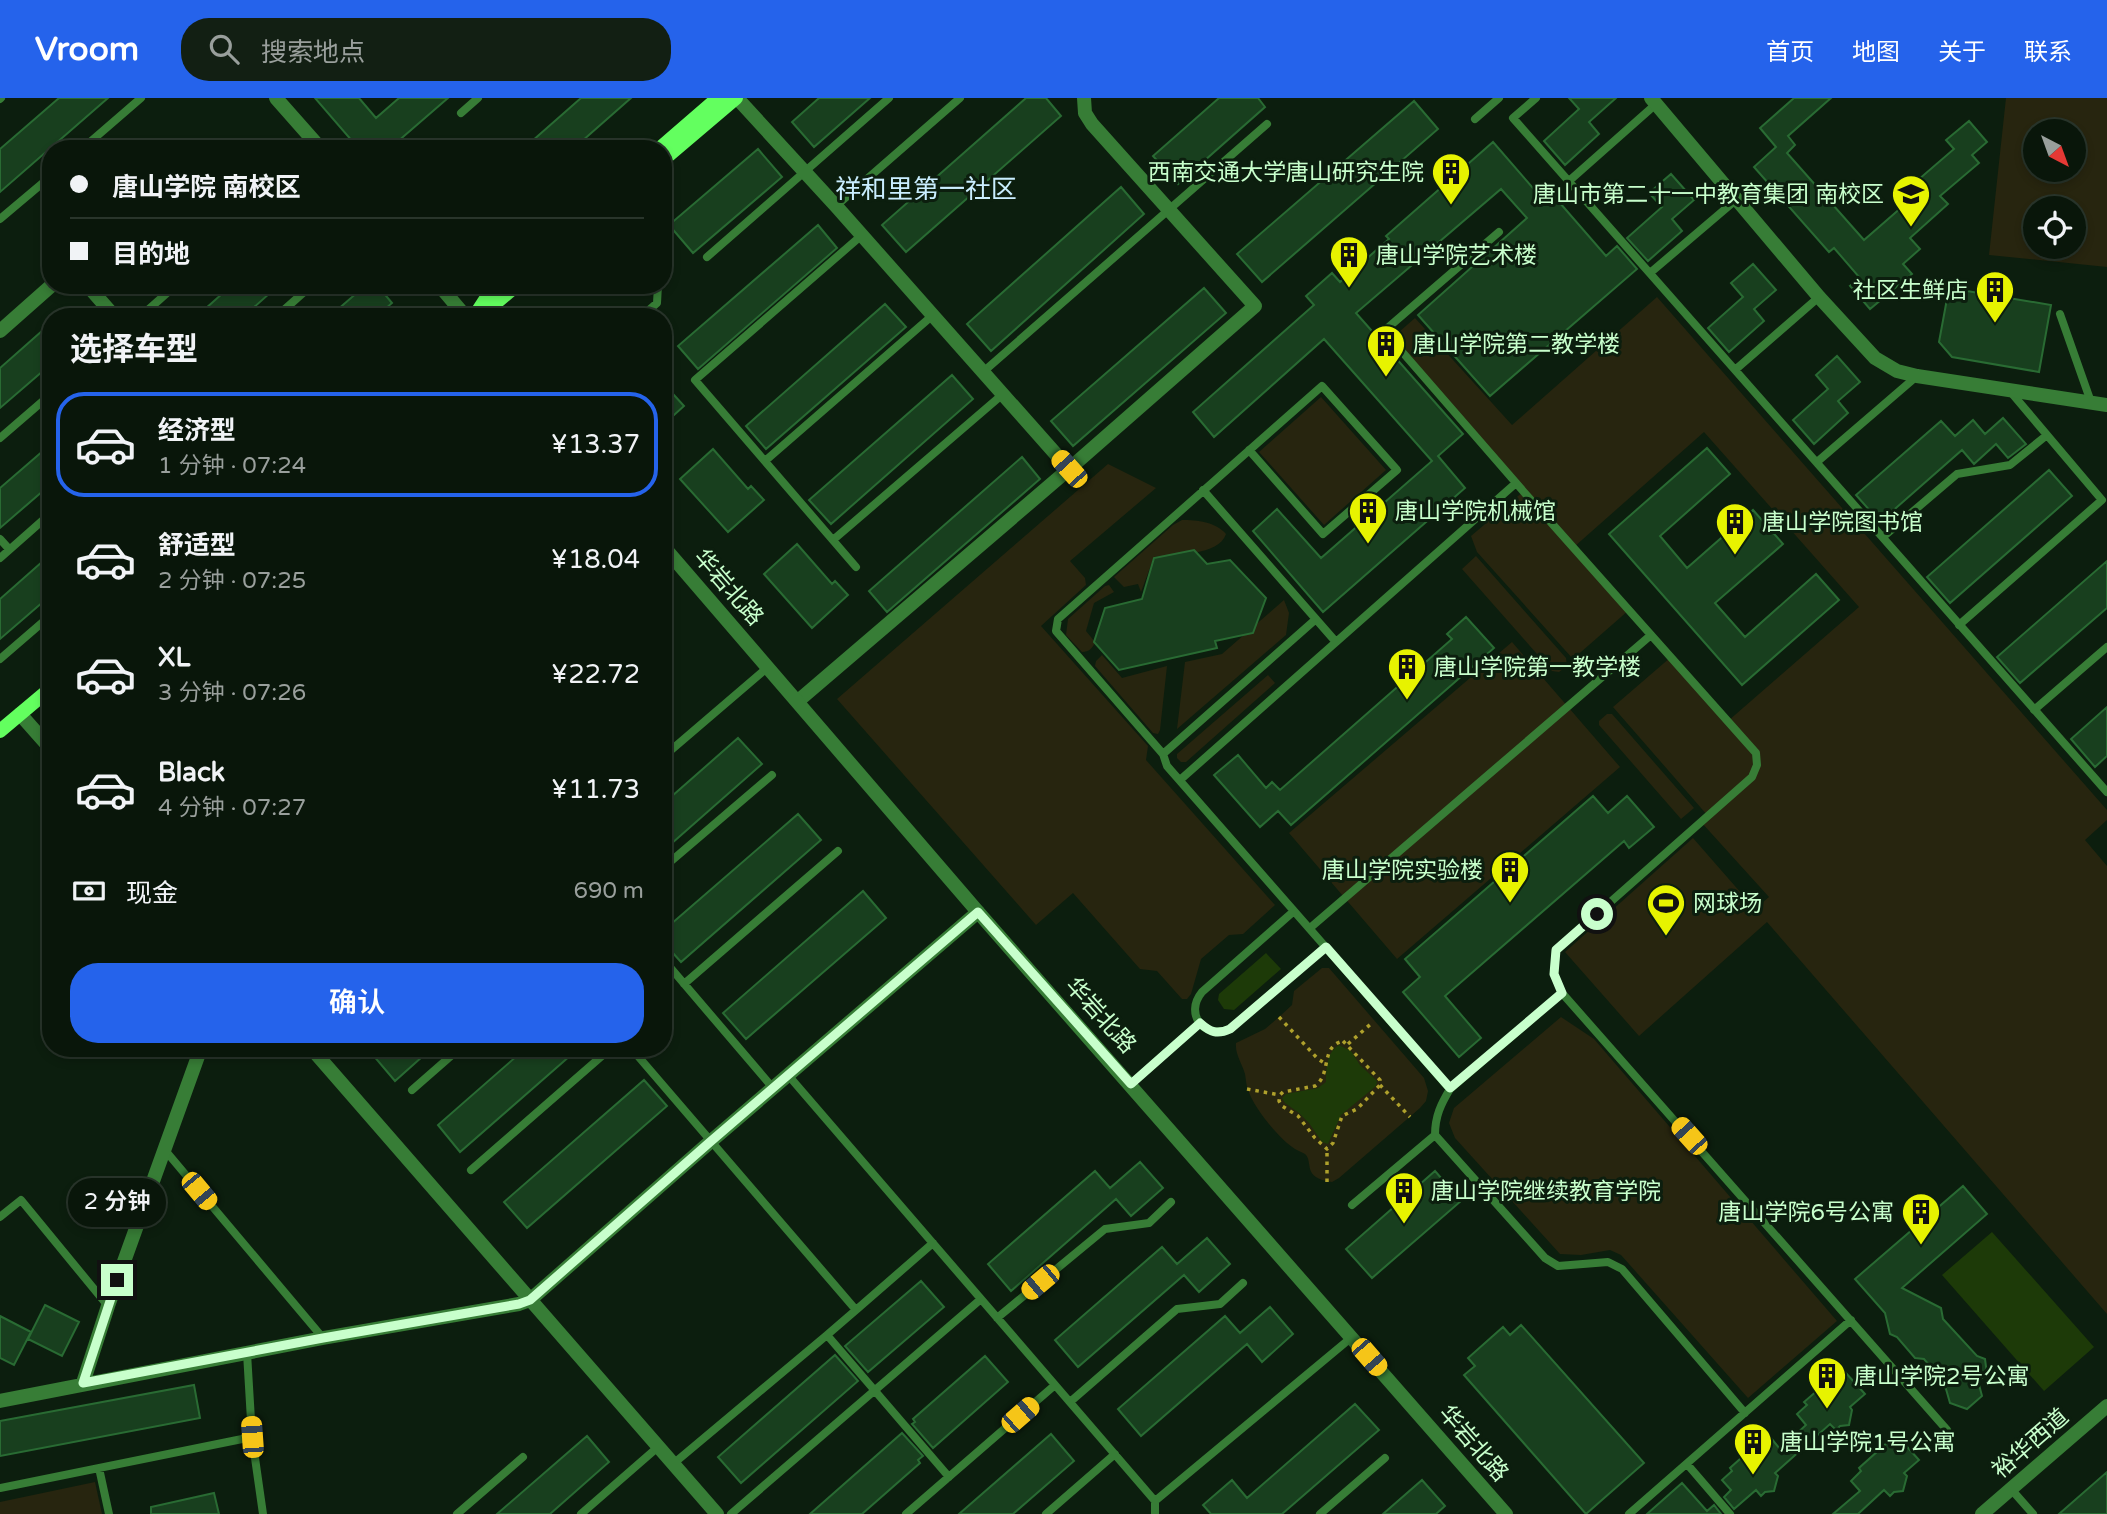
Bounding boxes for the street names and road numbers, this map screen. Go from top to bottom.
street label: 华岩北路 [688,544,769,632]
street label: 华岩北路 [1059,972,1141,1059]
street label: 华岩北路 [1433,1400,1514,1488]
street label: 裕华西道 [1987,1403,2075,1484]

